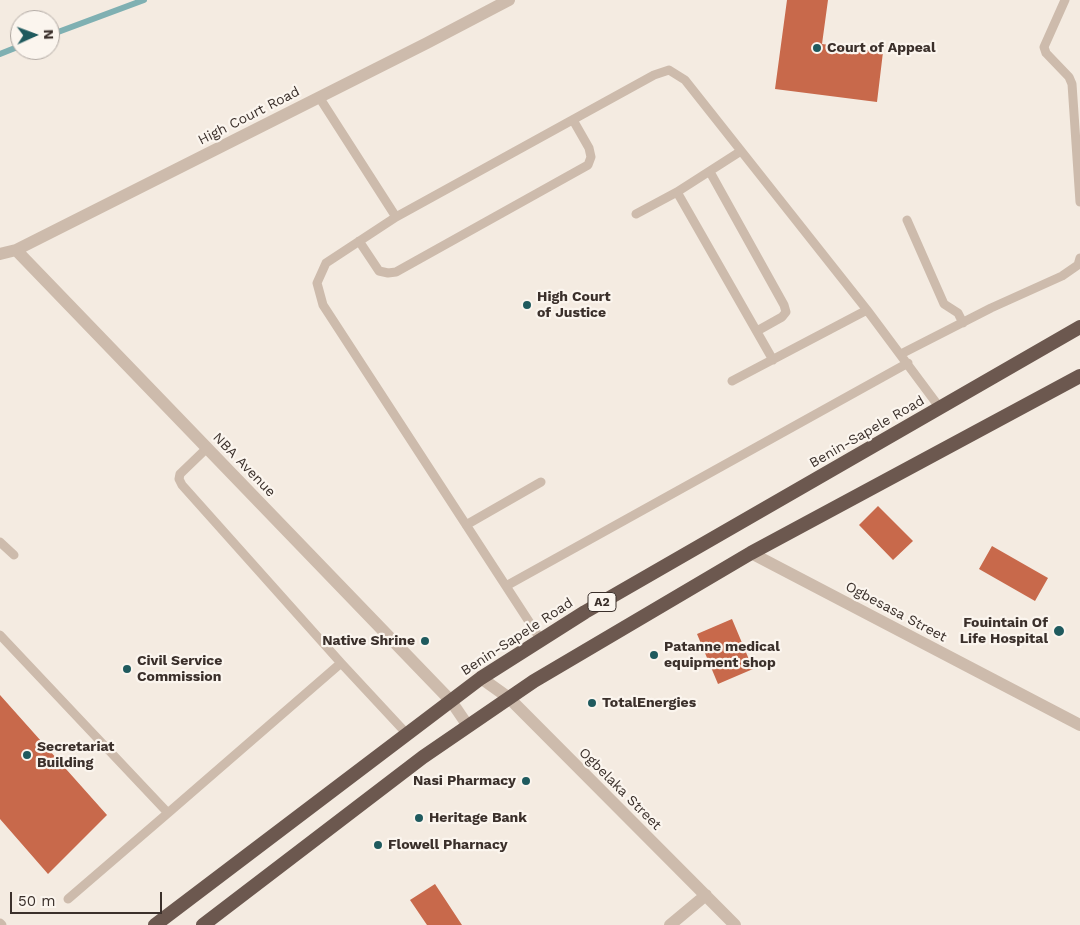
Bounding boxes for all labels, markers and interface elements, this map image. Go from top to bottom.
north arrow [10,10,60,60]
text: N [41,29,57,40]
place label: Court of Appeal [827,40,936,56]
marker: Court of Appeal [811,42,823,54]
street label: High Court Road [195,83,303,149]
place label: High Court of Justice [537,289,611,322]
marker: High Court of Justice [521,299,533,311]
street label: Benin-Sapele Road [807,392,927,472]
street label: NBA Avenue [209,429,279,501]
street label: Ogbesasa Street [842,578,950,646]
road number: A2 [588,592,616,612]
street label: Benin-Sapele Road [458,595,576,679]
place label: Fouintain Of Life Hospital [960,615,1048,648]
marker: Fouintain Of Life Hospital [1052,624,1066,638]
place label: Native Shrine [322,633,415,649]
marker: Native Shrine [419,635,431,647]
place label: Patanne medical equipment shop [664,639,780,672]
marker: Patanne medical equipment shop [648,649,660,661]
place label: Civil Service Commission [137,653,222,686]
marker: Civil Service Commission [121,663,133,675]
place label: TotalEnergies [602,695,696,711]
marker: TotalEnergies [586,697,598,709]
place label: Secretariat Building [37,739,114,772]
street label: Ogbelaka Street [575,744,665,834]
marker: Secretariat Building [21,749,33,761]
place label: Nasi Pharmacy [413,773,516,789]
marker: Nasi Pharmacy [520,775,532,787]
place label: Heritage Bank [429,810,527,826]
marker: Heritage Bank [413,812,425,824]
place label: Flowell Pharnacy [388,837,508,853]
marker: Flowell Pharnacy [372,839,384,851]
scale bar [12,882,165,914]
text: 50 m [18,892,55,910]

